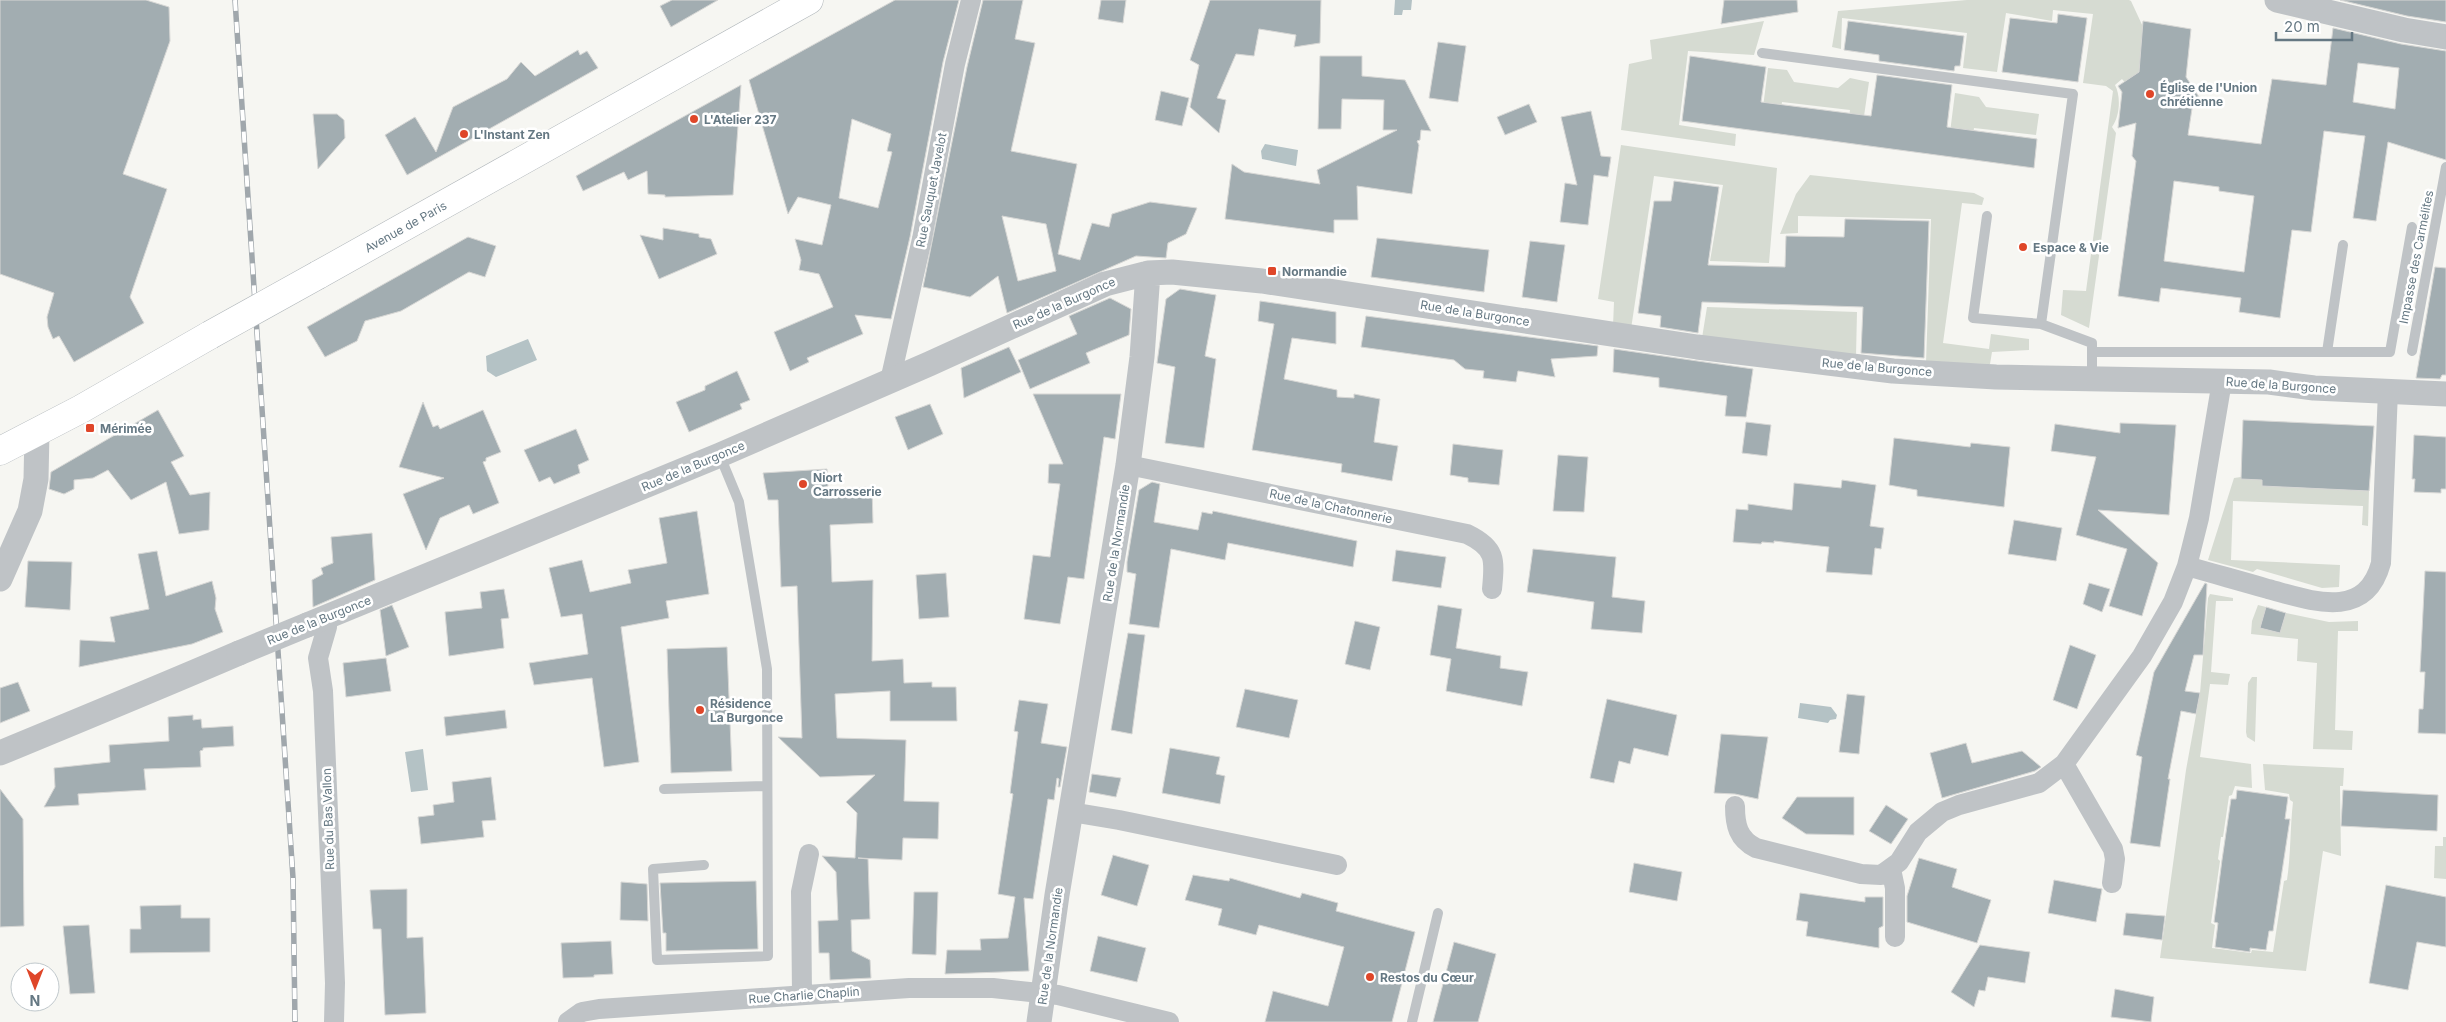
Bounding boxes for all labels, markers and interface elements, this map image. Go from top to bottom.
scale bar [2276,10,2352,42]
text: 20 m [2284,17,2320,36]
place label: Église de l'Union chrétienne [2160,80,2257,109]
marker: Église de l'Union chrétienne [2144,88,2156,100]
place label: L'Atelier 237 [704,112,777,127]
marker: L'Atelier 237 [688,113,700,125]
place label: L'Instant Zen [474,127,550,142]
marker: L'Instant Zen [458,128,470,140]
street label: Rue Sauquet Javelot [913,131,949,249]
street label: Impasse des Carmélites [2396,189,2436,325]
street label: Avenue de Paris [362,197,449,255]
place label: Espace & Vie [2033,240,2109,255]
marker: Espace & Vie [2017,241,2029,253]
place label: Normandie [1282,264,1347,279]
marker: Normandie [1266,265,1278,277]
street label: Rue de la Burgonce [1010,274,1118,332]
street label: Rue de la Burgonce [1419,297,1531,329]
street label: Rue de la Burgonce [1821,355,1933,379]
street label: Rue de la Burgonce [2225,374,2337,396]
place label: Mérimée [100,421,152,436]
marker: Mérimée [84,422,96,434]
street label: Rue de la Burgonce [639,437,747,495]
place label: Niort Carrosserie [813,470,882,499]
marker: Niort Carrosserie [797,478,809,490]
street label: Rue de la Normandie [1099,483,1133,603]
street label: Rue de la Chatonnerie [1268,486,1394,526]
street label: Rue de la Burgonce [265,592,373,648]
place label: Résidence La Burgonce [710,696,783,725]
marker: Résidence La Burgonce [694,704,706,716]
street label: Rue du Bas Vallon [319,768,337,870]
street label: Rue de la Normandie [1034,886,1066,1006]
north arrow [10,962,60,1012]
place label: Restos du Cœur [1380,970,1474,985]
marker: Restos du Cœur [1364,971,1376,983]
street label: Rue Charlie Chaplin [748,984,860,1006]
text: N [30,992,40,1009]

